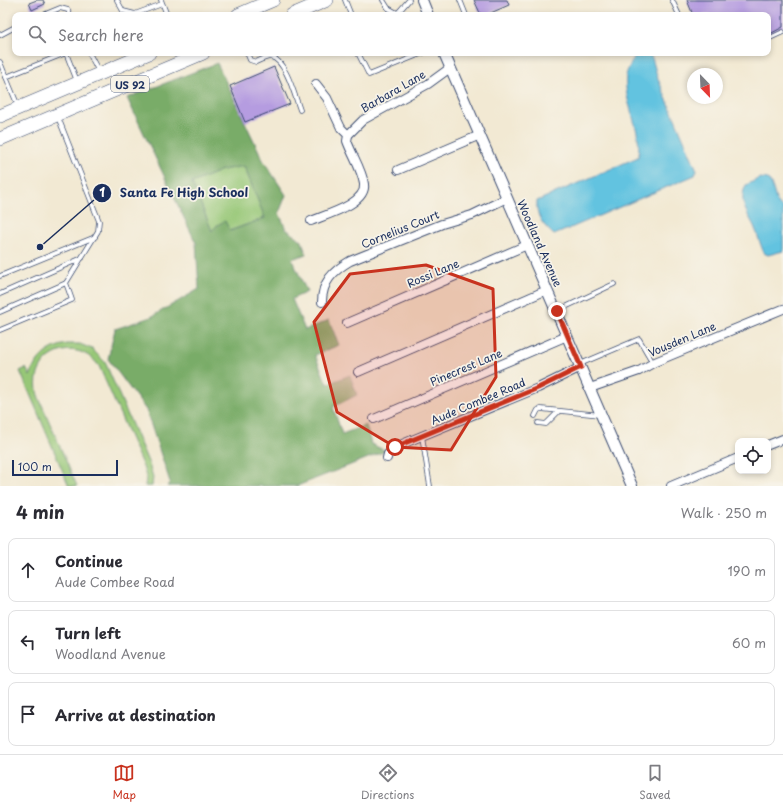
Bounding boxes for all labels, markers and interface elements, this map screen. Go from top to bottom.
search box [12,12,771,56]
icon: search [26,23,48,45]
text: Search here [58,23,144,46]
street label: Barbara Lane [357,65,429,117]
north arrow [687,68,723,104]
road number: US 92 [111,76,149,92]
callout: Santa Fe High School [92,181,257,205]
text: 1 [99,183,105,201]
text: Santa Fe High School [120,183,248,201]
street label: Woodland Avenue [513,197,567,289]
street label: Cornelius Court [358,205,442,252]
street label: Rossi Lane [404,254,462,292]
route end [548,302,566,320]
street label: Vousden Lane [645,317,719,361]
street label: Pinecrest Lane [427,344,505,390]
street label: Aude Combee Road [428,373,528,429]
route start [386,438,404,456]
map controls [735,438,771,474]
button: locate [735,438,771,474]
scale bar [12,458,118,477]
text: 100 m [18,458,52,475]
text: 4 min [16,499,64,525]
text: Walk · 250 m [681,503,767,522]
text: Continue [55,549,123,572]
icon: ahead [17,559,39,581]
text: 190 m [727,561,766,580]
text: Aude Combee Road [55,572,175,591]
text: Turn left [55,621,121,644]
icon: left [17,631,39,653]
text: 60 m [732,633,766,652]
text: Woodland Avenue [55,644,166,663]
icon: arrive [17,703,39,725]
text: Arrive at destination [55,703,216,726]
tab: Map [112,762,136,803]
tab: Directions [361,762,414,803]
tab: Saved [639,762,671,803]

